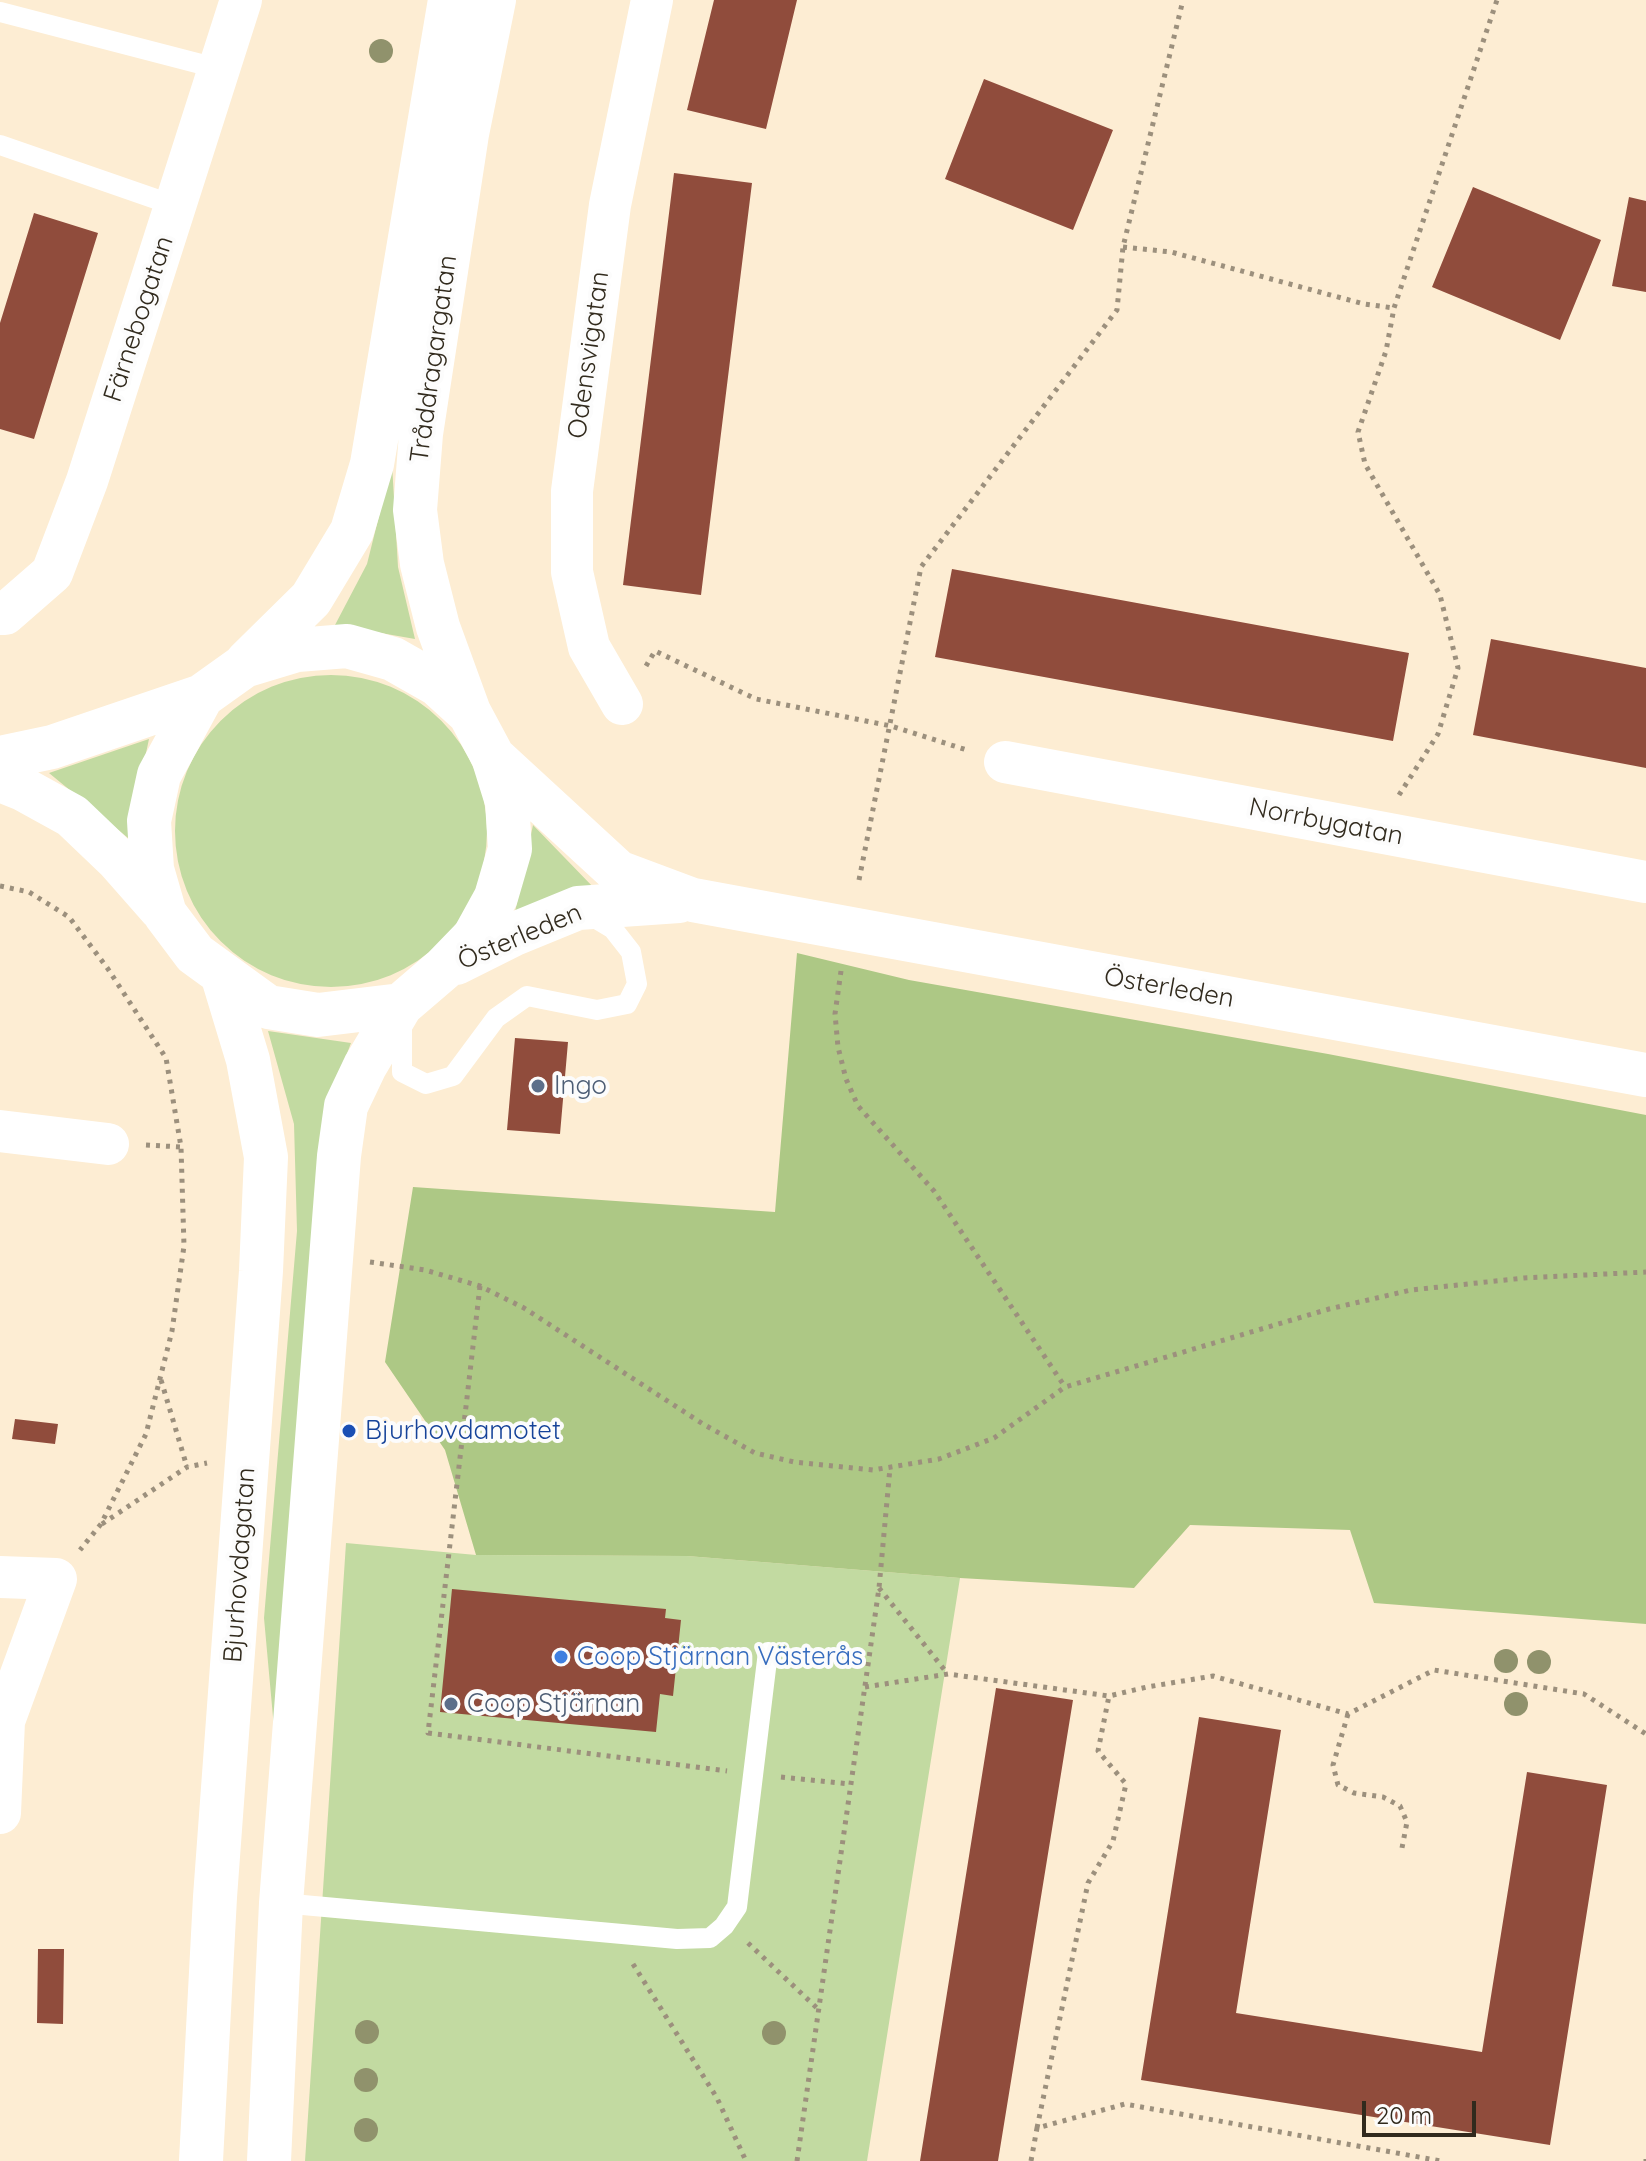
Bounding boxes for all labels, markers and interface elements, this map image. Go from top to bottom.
street label: Färnebogatan [97,232,181,406]
street label: Tråddragargatan [404,253,464,465]
street label: Odensvigatan [562,269,616,441]
street label: Norrbygatan [1246,792,1406,852]
street label: Österleden [453,897,587,977]
street label: Österleden [1102,961,1236,1015]
place label: Ingo [554,1070,607,1102]
marker: Ingo [529,1077,547,1095]
place label: Bjurhovdamotet [365,1415,561,1447]
marker: Bjurhovdamotet [340,1422,358,1440]
street label: Bjurhovdagatan [218,1466,262,1664]
place label: Coop Stjärnan Västerås [577,1641,863,1673]
marker: Coop Stjärnan Västerås [552,1648,570,1666]
place label: Coop Stjärnan [467,1688,640,1720]
marker: Coop Stjärnan [442,1695,460,1713]
scale bar [1366,2085,1480,2135]
text: 20 m [1376,2100,1432,2130]

